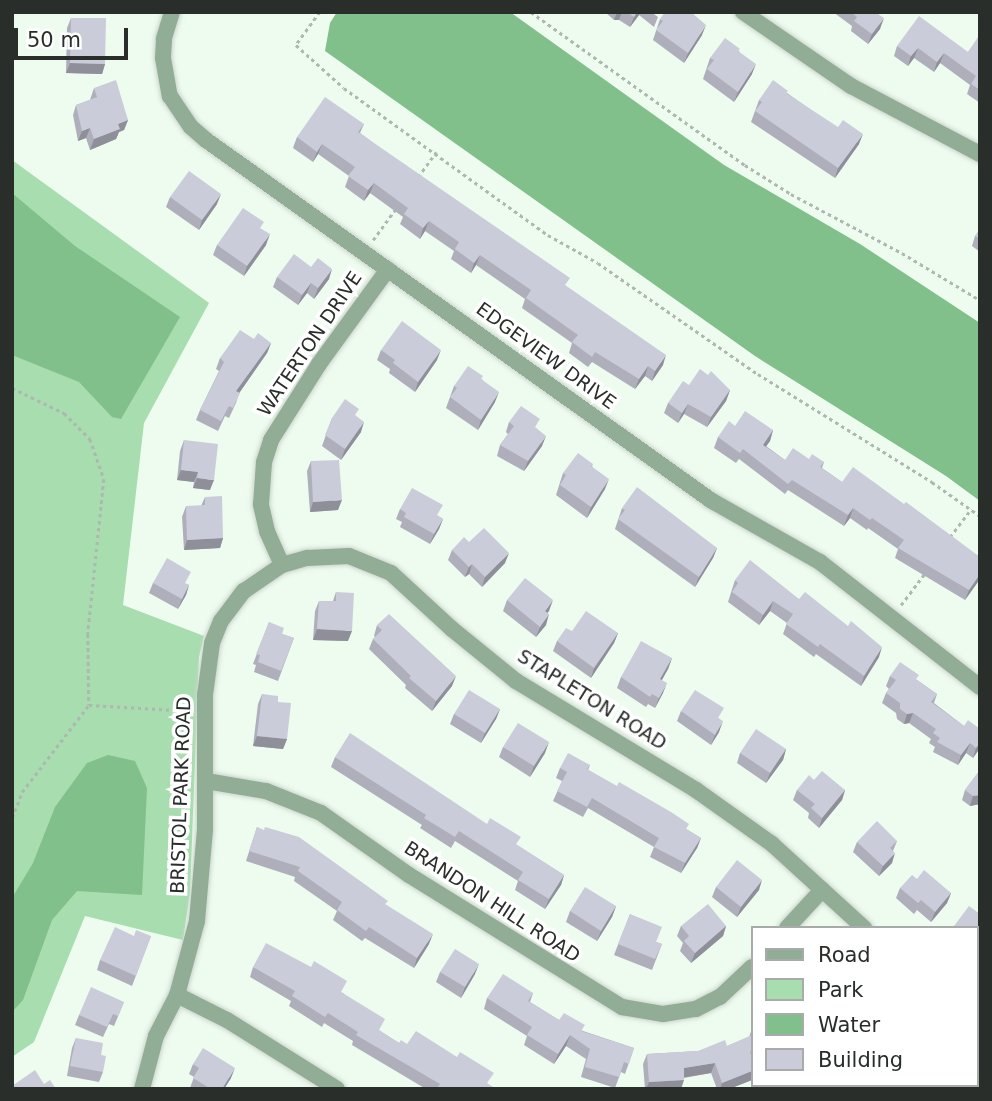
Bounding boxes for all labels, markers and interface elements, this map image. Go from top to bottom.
scale bar [18,14,131,58]
text: 50 m [27,28,81,52]
street label: WATERTON DRIVE [253,267,367,421]
street label: EDGEVIEW DRIVE [472,298,620,414]
street label: STAPLETON ROAD [513,645,671,755]
street label: BRISTOL PARK ROAD [166,696,196,894]
street label: BRANDON HILL ROAD [400,837,584,967]
legend [750,926,978,1087]
text: Road [818,943,871,967]
text: Park [818,978,863,1002]
text: Water [818,1013,880,1037]
text: Building [818,1048,903,1072]

